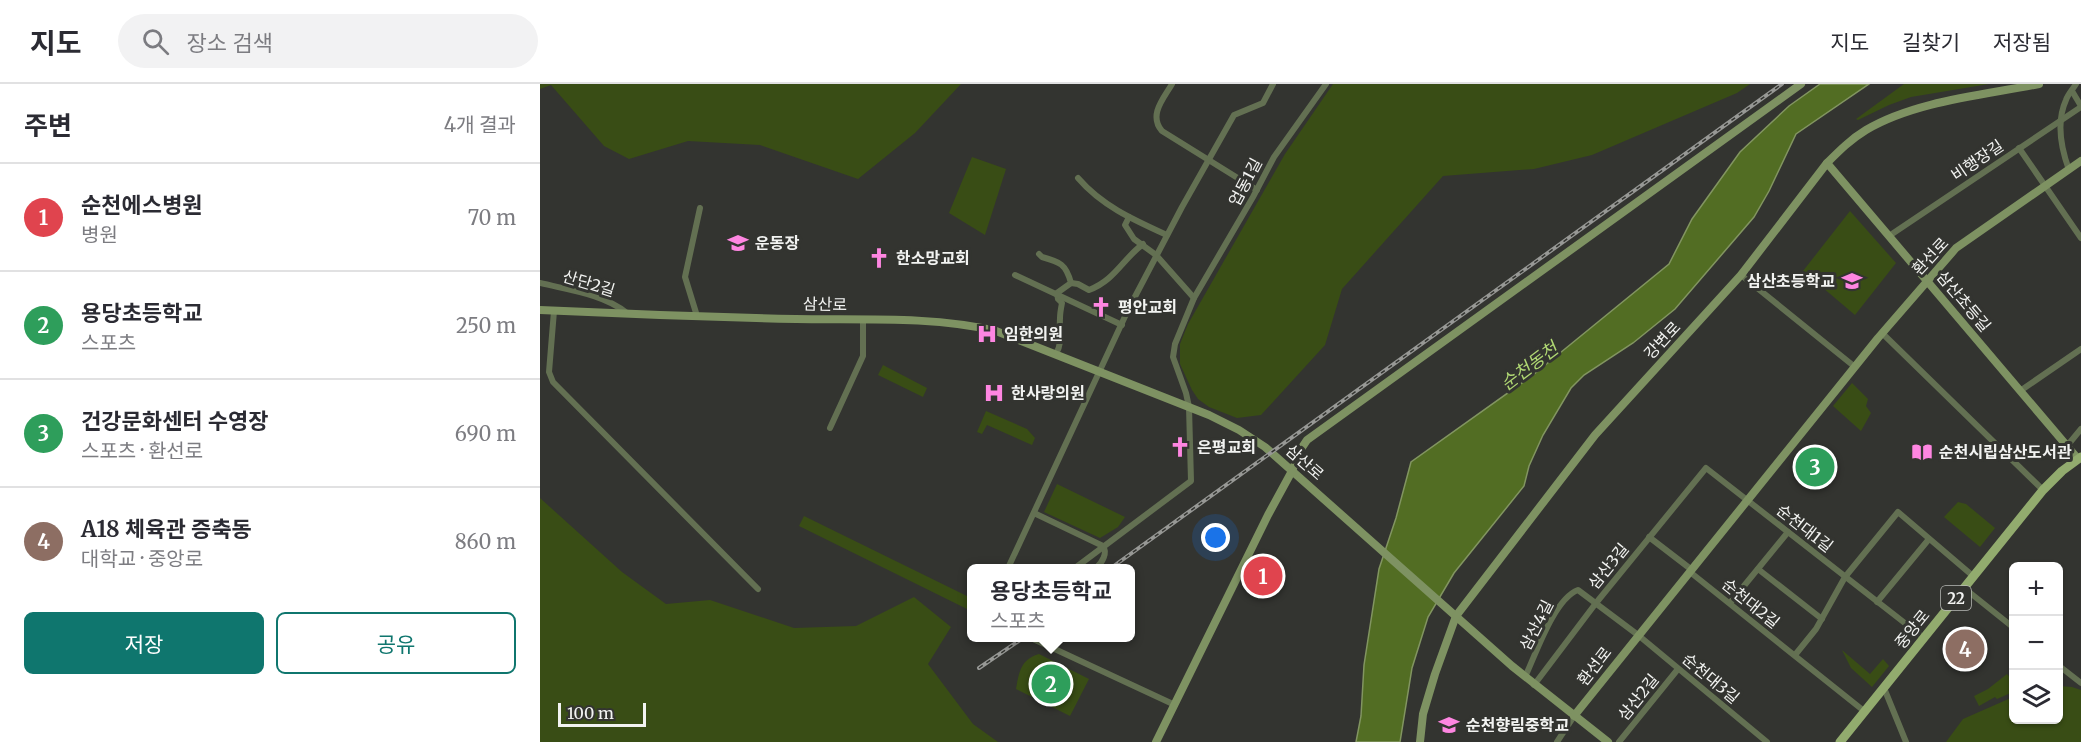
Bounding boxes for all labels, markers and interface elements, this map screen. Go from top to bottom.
search box [118,14,538,68]
text: 지도 [30,25,82,61]
icon: search [139,25,172,58]
text: 장소 검색 [187,29,273,57]
text: 지도 [1830,29,1869,56]
text: 길찾기 [1902,29,1960,56]
text: 저장됨 [1993,29,2051,56]
text: 주변 [24,109,72,142]
text: 4개 결과 [444,112,516,137]
street label: 비행장길 [1947,135,2007,185]
street label: 업동1길 [1224,155,1266,209]
text: 순천에스병원 [81,191,202,219]
text: 1 [39,205,48,230]
text: 70 m [468,205,516,230]
text: 병원 [81,222,118,247]
school or university icon: 운동장 [726,231,750,255]
place label: 운동장 [755,233,799,253]
street label: 환선로 [1908,233,1953,279]
church icon: 한소망교회 [867,246,891,270]
place label: 한소망교회 [896,248,970,268]
street label: 산단2길 [560,266,618,300]
street label: 삼산초등길 [1933,266,1995,336]
school or university icon: 삼산초등학교 [1840,269,1864,293]
place label: 삼산초등학교 [1747,271,1835,291]
street label: 삼산로 [803,294,848,314]
church icon: 평안교회 [1089,295,1113,319]
place label: 평안교회 [1118,297,1177,317]
text: 용당초등학교 [81,299,202,327]
text: 2 [38,313,49,338]
text: 250 m [456,313,516,338]
street label: 강변로 [1640,317,1685,363]
hospital icon: 임한의원 [975,322,999,346]
place label: 임한의원 [1004,324,1063,344]
text: 스포츠 [81,330,136,355]
water label: 순천동천 [1496,335,1564,395]
hospital icon: 한사랑의원 [982,381,1006,405]
place label: 한사랑의원 [1011,383,1085,403]
text: 건강문화센터 수영장 [81,407,268,435]
text: 3 [38,421,49,446]
text: 690 m [455,421,516,446]
church icon: 은평교회 [1168,435,1192,459]
place label: 은평교회 [1197,437,1256,457]
text: 스포츠 · 환선로 [81,438,203,463]
street label: 삼산로 [1282,440,1328,484]
library icon: 순천시립삼산도서관 [1910,440,1934,464]
place label: 순천시립삼산도서관 [1939,442,2072,462]
pin: 3 [1796,444,1834,490]
street label: 순천대1길 [1773,500,1837,556]
text: A18 체육관 증축동 [81,515,252,543]
your location [1201,523,1230,552]
text: 4 [37,529,50,554]
text: 860 m [455,529,516,554]
street label: 삼산3길 [1583,539,1633,593]
text: 대학교 · 중앙로 [81,546,203,571]
pin: 1 [1244,554,1282,598]
map controls [2009,562,2063,724]
button: + [2009,562,2063,616]
popup [967,564,1135,642]
street label: 순천대2길 [1718,574,1784,632]
text: 용당초등학교 [990,577,1112,605]
road number: 22 [1941,586,1971,610]
street label: 삼산4길 [1515,596,1557,654]
street label: 중앙로 [1890,605,1934,652]
text: 스포츠 [990,608,1045,633]
button: 저장 [24,612,264,674]
button: 공유 [276,612,516,674]
button: − [2009,616,2063,670]
pin: 4 [1946,626,1984,672]
street label: 환선로 [1573,642,1616,690]
street label: 순천대3길 [1679,648,1743,708]
pin: 2 [1032,662,1070,706]
street label: 삼산2길 [1613,670,1663,724]
button: layers [2009,670,2063,724]
scale bar [558,700,646,728]
text: 100 m [567,703,614,723]
school or university icon: 순천향림중학교 [1437,713,1461,737]
place label: 순천향림중학교 [1466,715,1569,735]

